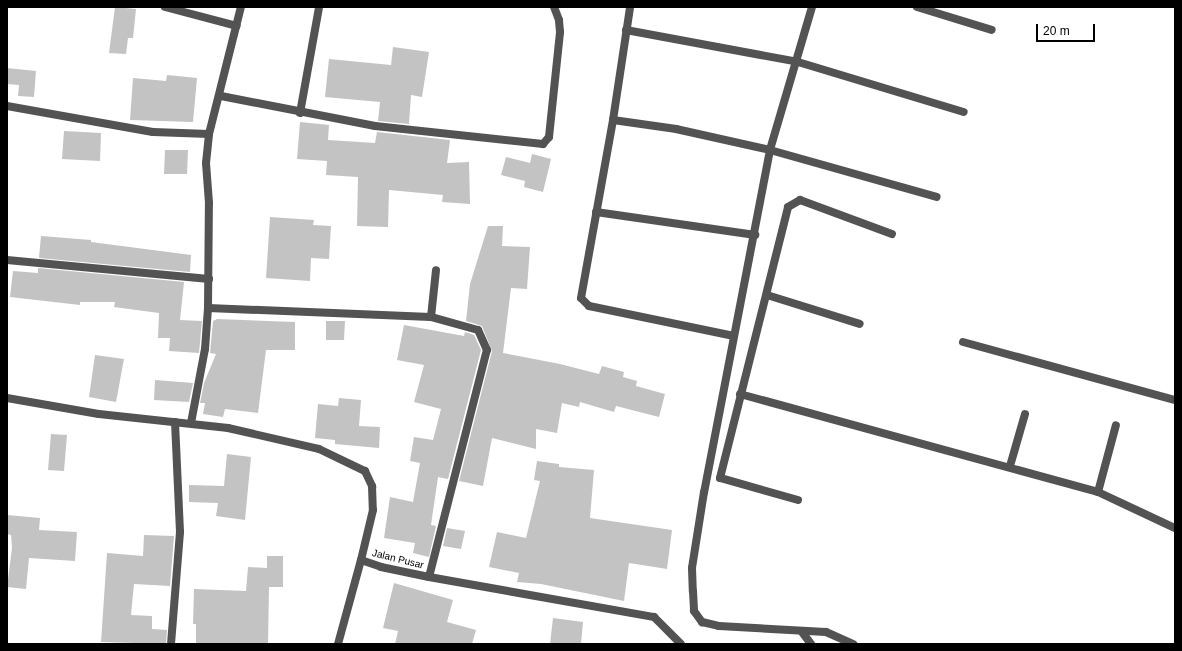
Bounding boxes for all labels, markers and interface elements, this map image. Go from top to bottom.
scale bar [1038,16,1097,42]
text: 20 m [1043,24,1070,38]
street label: Jalan Pusar [371,547,425,571]

